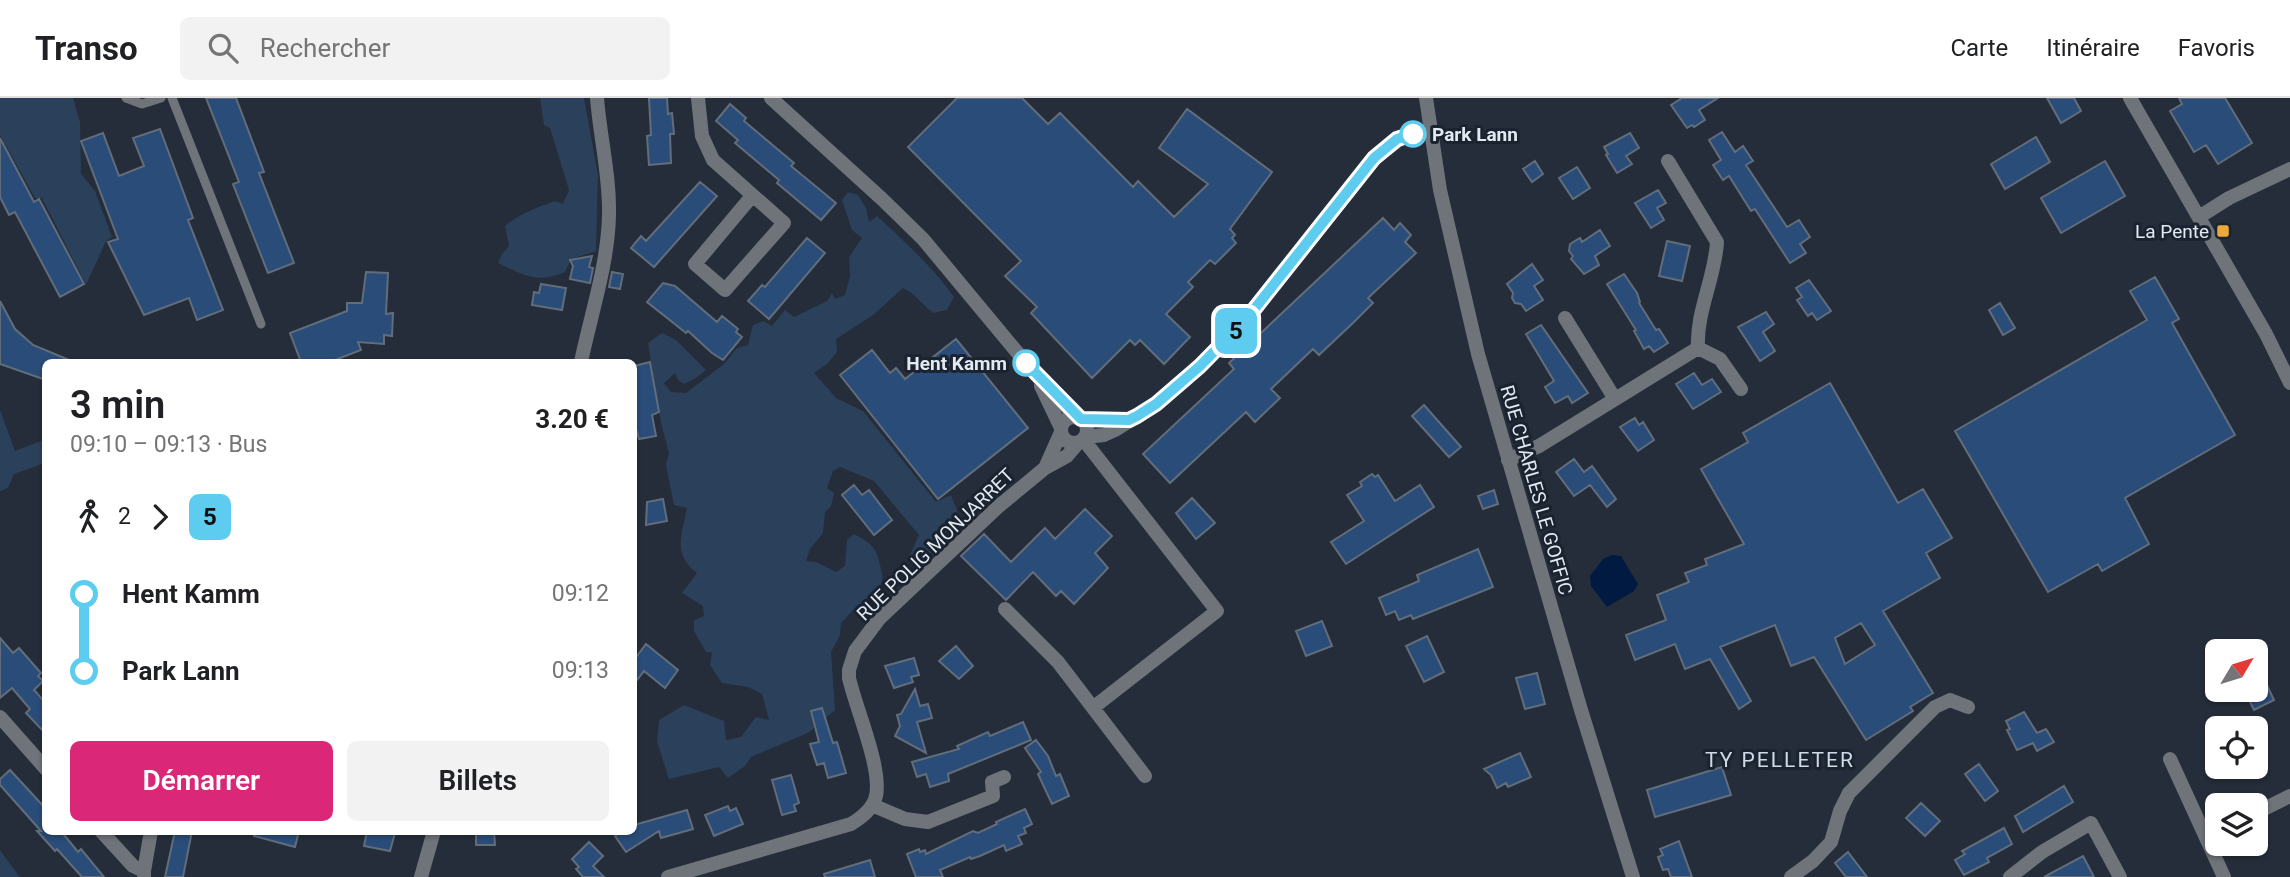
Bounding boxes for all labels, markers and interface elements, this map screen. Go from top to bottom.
search box [180,17,670,80]
text: Transo [35,29,138,68]
icon: search [204,29,242,67]
text: Rechercher [260,33,390,63]
text: Carte [1950,34,2008,62]
text: Itinéraire [2046,34,2140,62]
text: Favoris [2178,34,2255,62]
marker: Park Lann [1400,121,1426,147]
place label: Park Lann [1432,123,1518,146]
place label: La Pente [2135,220,2209,243]
marker: La Pente [2215,223,2231,239]
line badge: 5 [1213,308,1259,354]
text: 5 [1229,317,1243,345]
marker: Hent Kamm [1013,350,1039,376]
place label: Hent Kamm [906,352,1007,375]
text: 3 min [70,383,165,427]
street label: RUE CHARLES LE GOFFIC [1496,383,1577,598]
text: 3.20 € [535,404,609,434]
text: 09:10 – 09:13 · Bus [70,431,267,458]
street label: RUE POLIG MONJARRET [852,463,1019,625]
icon: walk [70,498,108,536]
icon: forward [141,498,179,536]
text: 2 [118,503,131,530]
text: 5 [203,503,217,531]
text: Hent Kamm [122,579,260,609]
text: 09:12 [552,580,609,607]
north arrow [2205,639,2268,702]
map controls [2205,639,2268,856]
text: Park Lann [122,656,240,686]
text: 09:13 [552,657,609,684]
button: locate [2205,716,2268,779]
button: Démarrer [70,741,333,821]
button: Billets [347,741,609,821]
district label: TY PELLETER [1705,748,1855,772]
button: layers [2205,793,2268,856]

